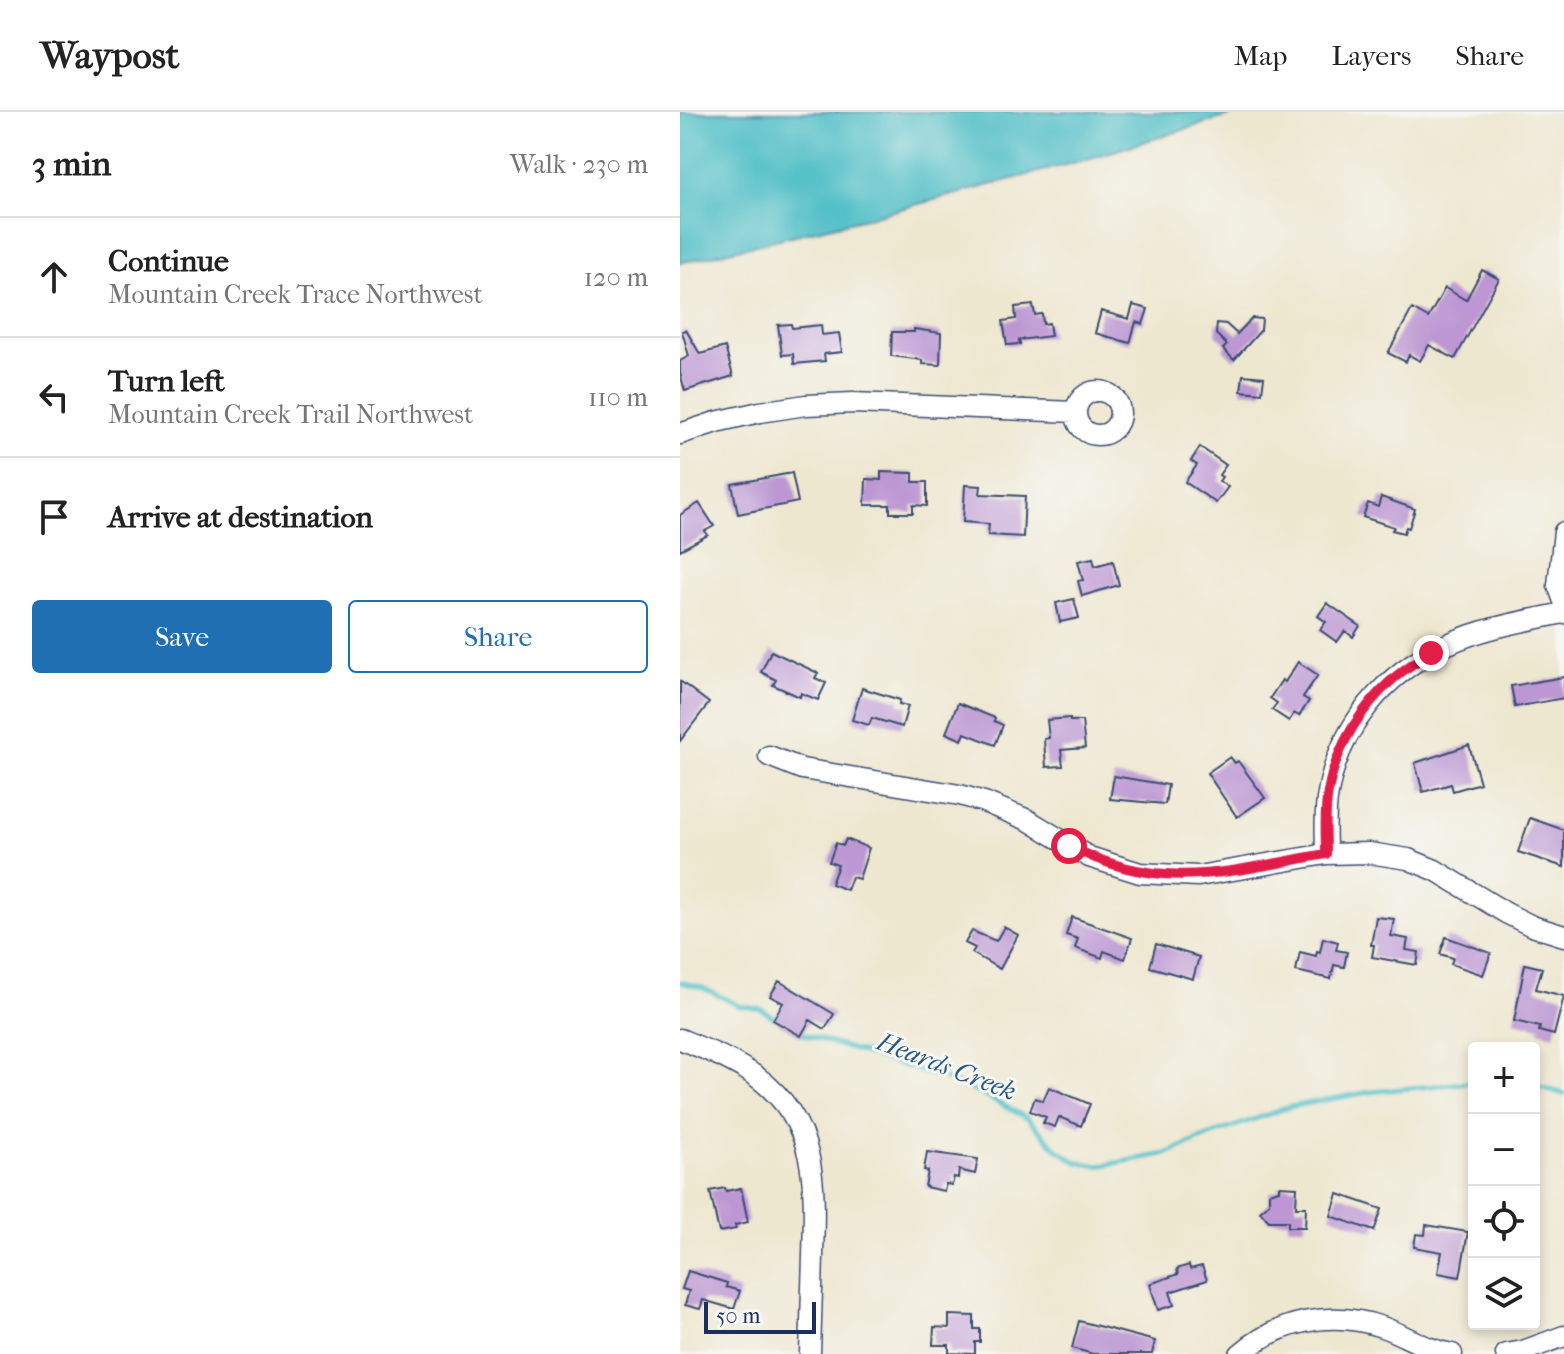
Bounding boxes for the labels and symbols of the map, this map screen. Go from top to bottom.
route end [1413,635,1449,671]
route start [1051,828,1087,864]
water label: Heards Creek [872,1025,1021,1107]
scale bar [704,1298,816,1334]

